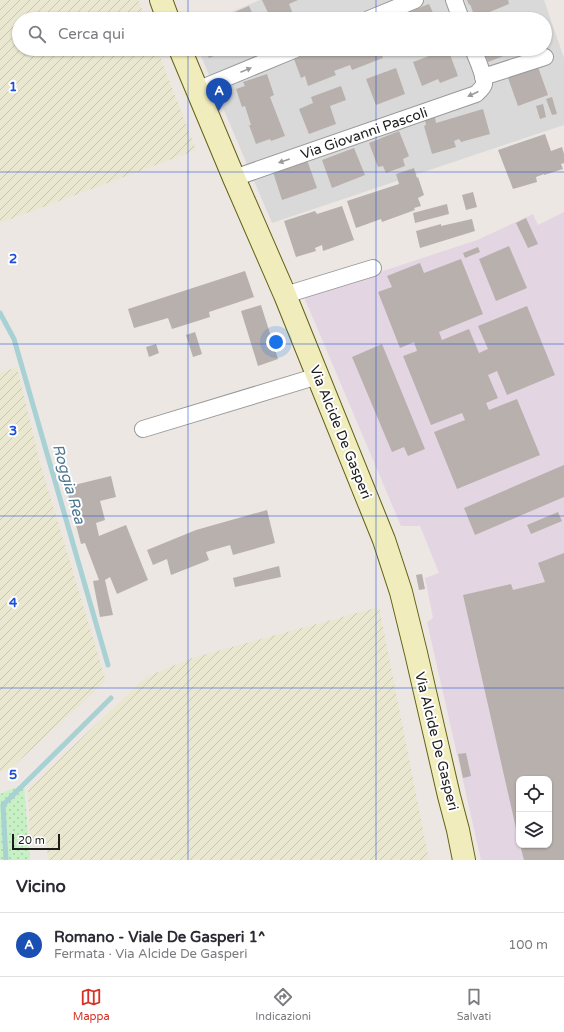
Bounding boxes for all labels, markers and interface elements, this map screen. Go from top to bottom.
search box [12,12,552,56]
icon: search [26,23,48,45]
text: Cerca qui [58,25,125,43]
one-way arrow [240,66,252,72]
pin: A [206,78,232,111]
text: 1 [9,79,17,95]
one-way arrow [467,91,478,97]
street label: Via Giovanni Pascoli [299,104,430,163]
one-way arrow [278,158,290,164]
text: 2 [9,251,17,267]
your location [266,332,286,352]
street label: Via Alcide De Gasperi [306,363,375,501]
text: 3 [9,423,17,439]
water label: Roggia Rea [49,442,89,527]
text: 4 [9,595,18,611]
street label: Via Alcide De Gasperi [411,670,462,812]
text: 5 [9,767,17,783]
map controls [516,776,552,848]
button: locate [516,776,552,812]
button: layers [516,812,552,848]
scale bar [12,832,60,851]
text: 20 m [18,834,45,847]
text: Vicino [16,876,66,897]
text: Romano - Viale De Gasperi 1^ [54,928,266,946]
text: A [24,937,34,953]
text: 100 m [508,937,548,953]
text: Fermata · Via Alcide De Gasperi [54,946,247,962]
tab: Mappa [73,986,110,1023]
tab: Indicazioni [255,986,311,1023]
tab: Salvati [457,986,491,1023]

